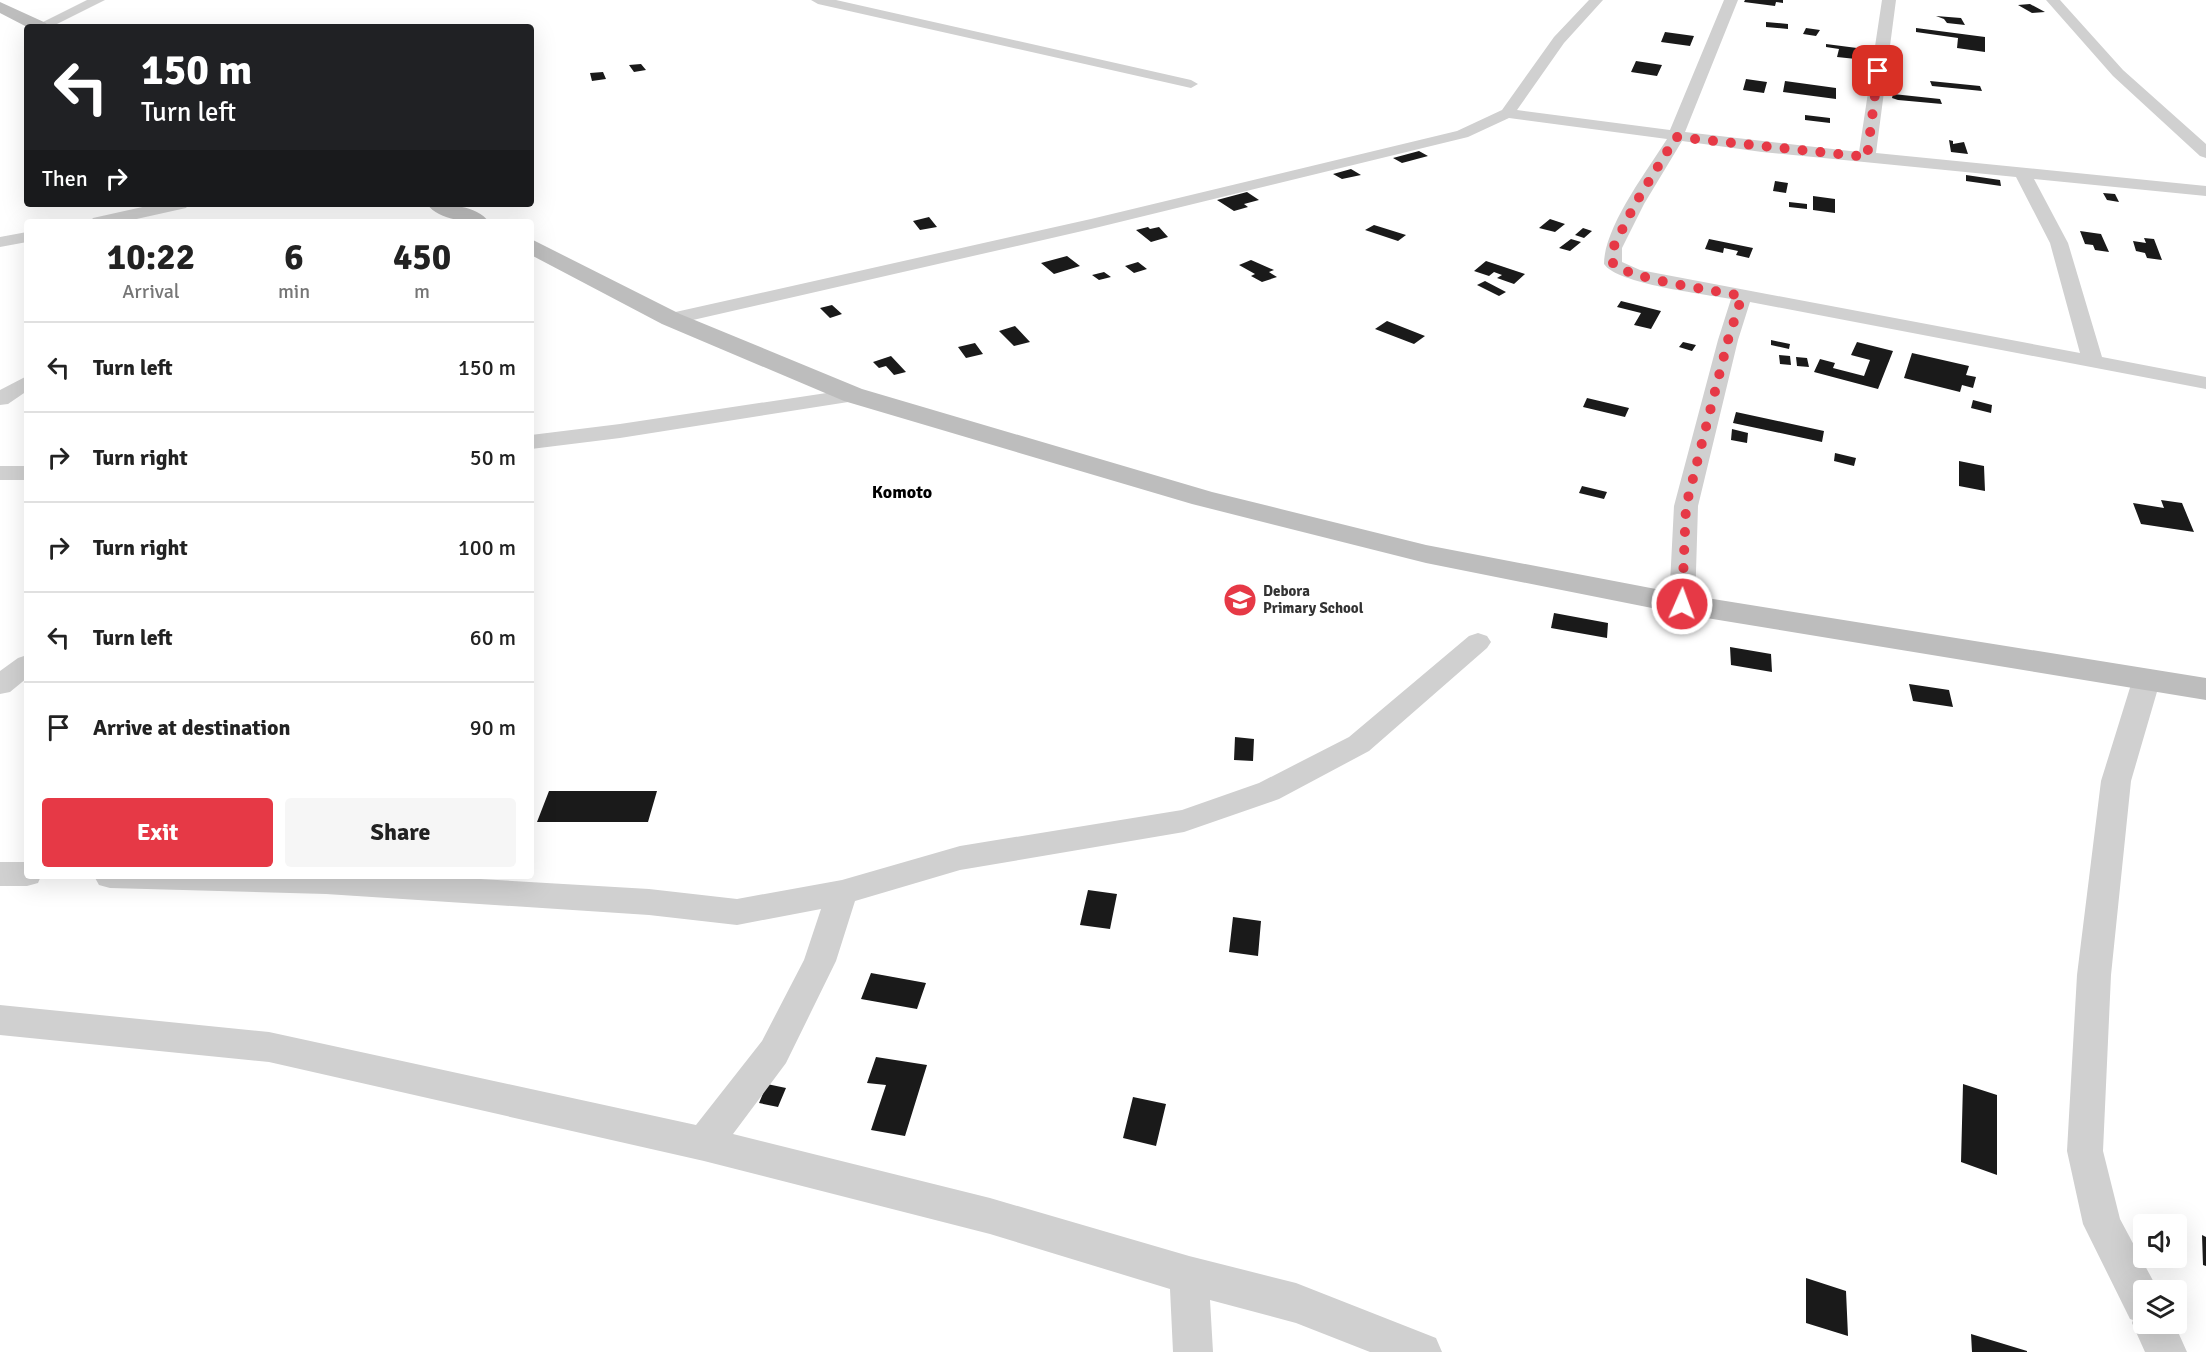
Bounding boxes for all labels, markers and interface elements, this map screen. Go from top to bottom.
text: 150 m [141,45,252,96]
pin [1852,45,1903,96]
icon: left [42,48,120,126]
icon: arrive [1861,54,1894,87]
text: Turn left [141,96,236,129]
icon: right [100,162,133,195]
text: Then [42,165,88,192]
text: 10:22 [107,235,195,280]
text: 6 [284,235,304,280]
text: 450 [393,235,451,280]
text: Arrival [122,279,180,304]
text: min [278,279,310,304]
text: m [414,279,430,304]
icon: left [42,351,75,384]
text: Turn left [93,354,173,381]
text: 150 m [458,354,516,381]
icon: right [42,441,75,474]
text: Turn right [93,444,188,471]
text: 50 m [470,444,516,471]
district label: Komoto [872,481,932,503]
icon: right [42,531,75,564]
text: Turn right [93,534,188,561]
text: 100 m [458,534,516,561]
position arrow [1650,572,1714,636]
school or university icon: Debora Primary School [1222,582,1258,618]
place label: Debora Primary School [1263,582,1364,617]
icon: left [42,621,75,654]
text: Turn left [93,624,173,651]
text: 60 m [470,624,516,651]
icon: arrive [42,711,75,744]
text: Arrive at destination [93,714,290,741]
text: 90 m [470,714,516,741]
button: Exit [42,798,273,867]
button: Share [285,798,516,867]
map controls [2133,1214,2187,1334]
button: sound [2133,1214,2187,1268]
button: layers [2133,1280,2187,1334]

